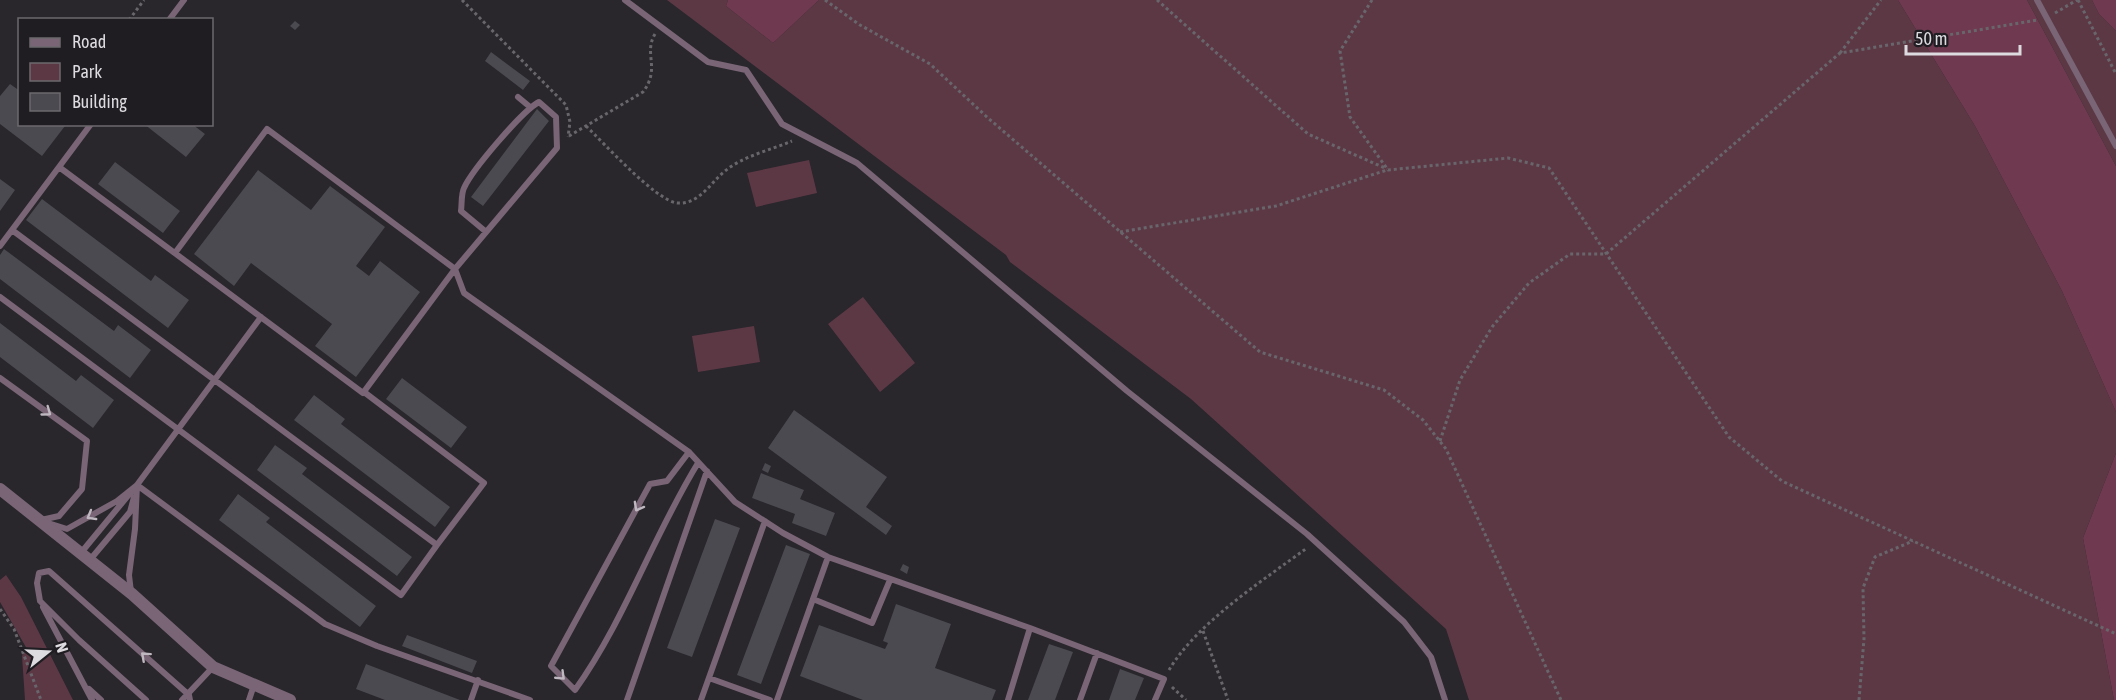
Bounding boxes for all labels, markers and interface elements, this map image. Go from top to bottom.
legend [18,18,213,126]
scale bar [1906,18,2020,56]
text: 50 m [1915,28,1947,49]
text: Road [72,31,106,52]
text: Park [72,61,102,82]
text: Building [72,91,127,112]
one-way arrow [41,405,52,416]
one-way arrow [634,501,645,511]
one-way arrow [86,509,97,520]
north arrow [18,622,78,682]
text: N [52,640,72,655]
one-way arrow [141,652,152,663]
one-way arrow [553,668,564,679]

